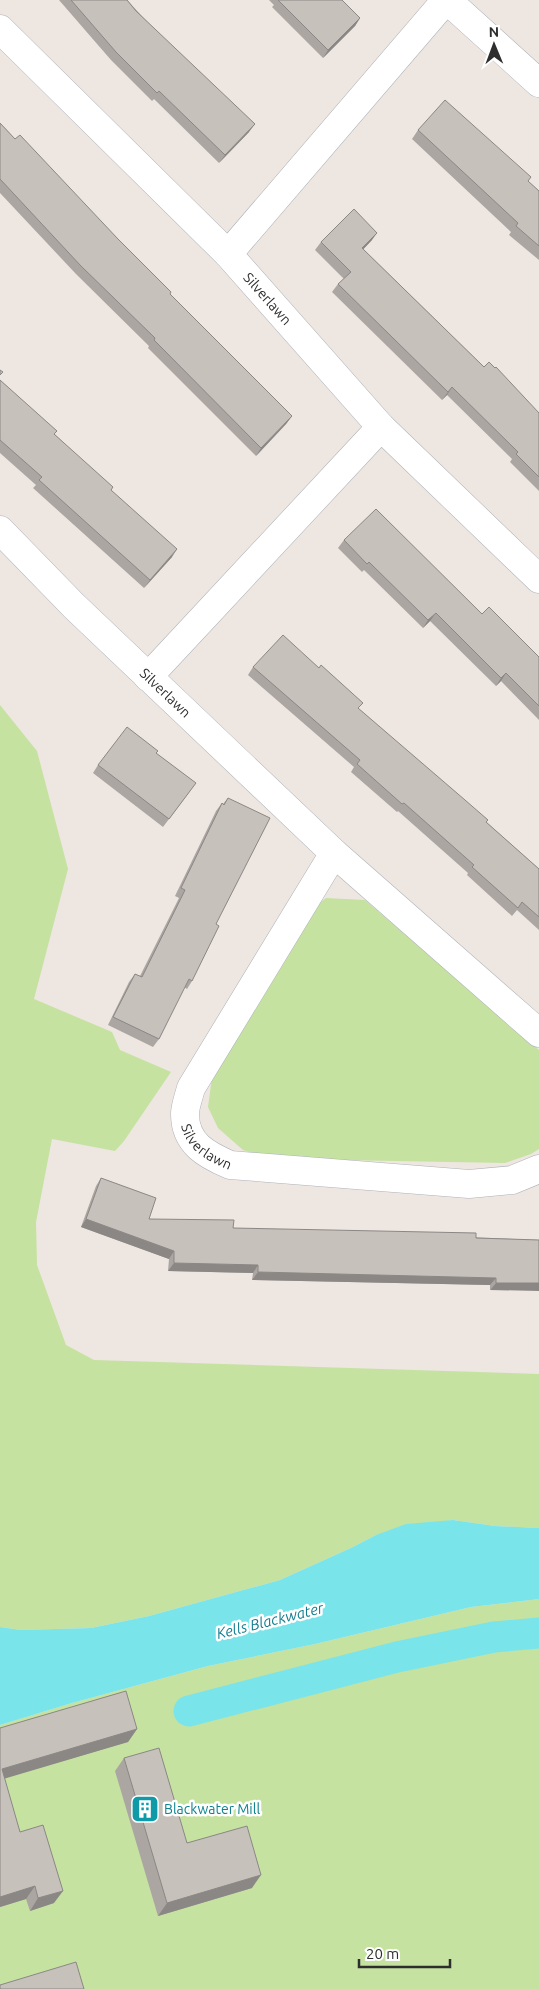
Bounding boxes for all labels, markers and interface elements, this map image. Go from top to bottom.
north arrow [469,20,519,70]
text: N [488,24,499,40]
street label: Silverlawn [240,269,295,328]
street label: Silverlawn [137,665,194,721]
street label: Silverlawn [178,1122,234,1173]
water label: Kells Blackwater [215,1599,326,1642]
building icon: Blackwater Mill [130,1794,160,1824]
place label: Blackwater Mill [164,1801,260,1817]
scale bar [359,1936,450,1968]
text: 20 m [366,1945,399,1962]

